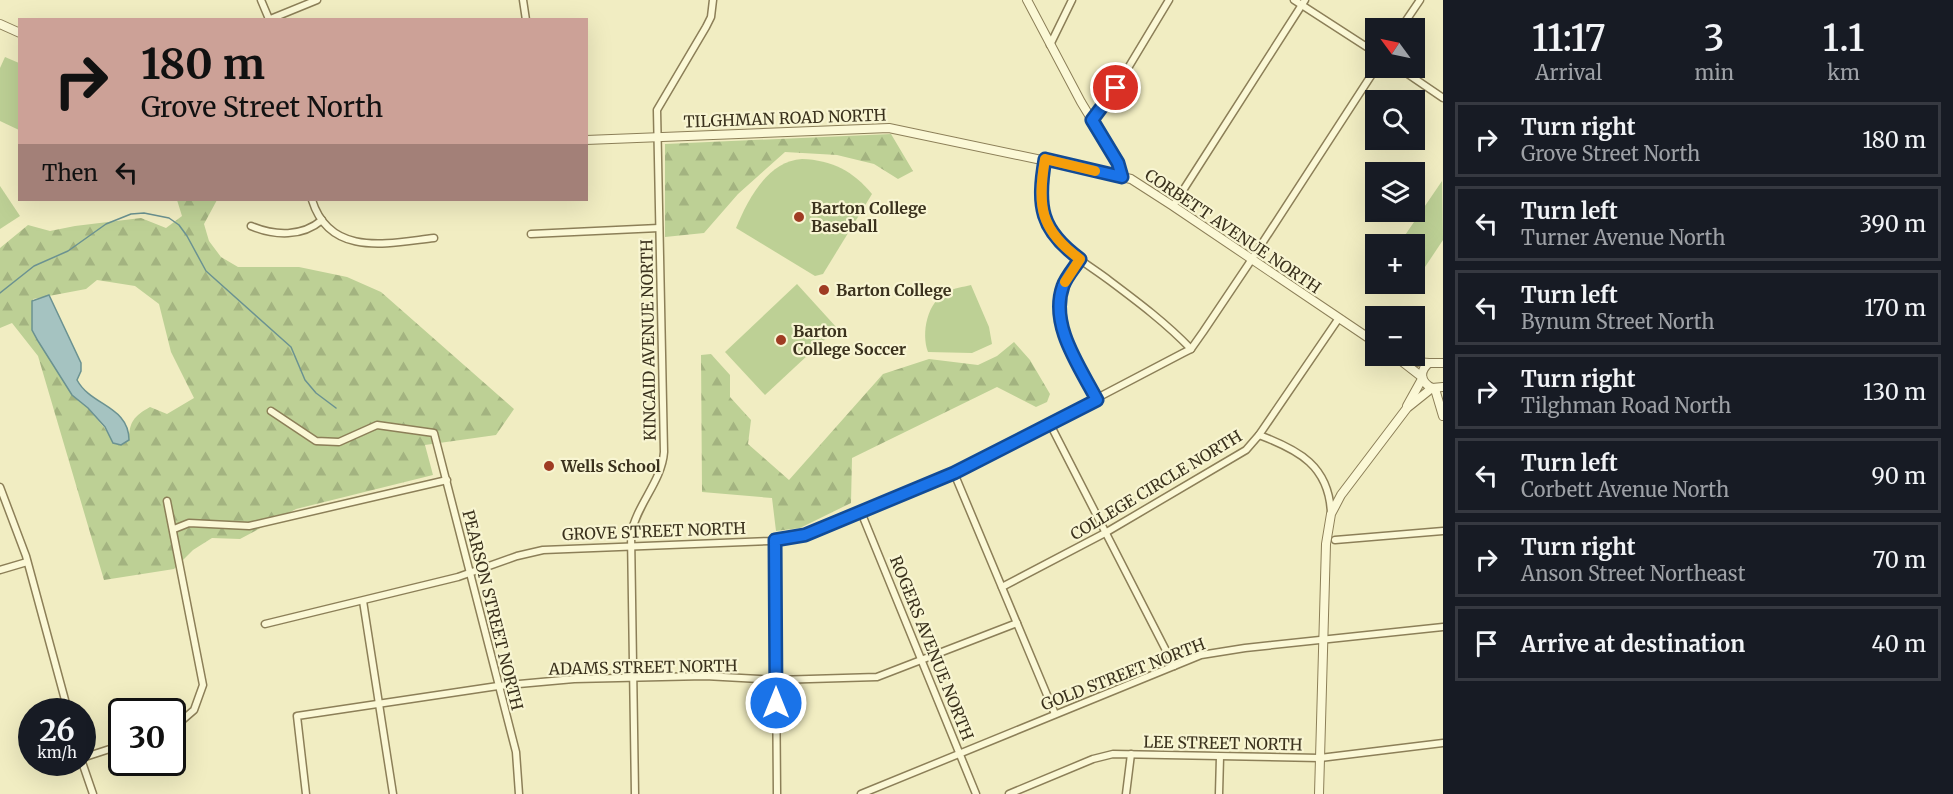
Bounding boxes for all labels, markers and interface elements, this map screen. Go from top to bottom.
text: 11:17 [1532,16,1606,61]
text: 3 [1704,16,1724,61]
text: 1.1 [1823,16,1864,61]
north arrow [1365,18,1425,78]
map controls [1365,18,1425,366]
text: 180 m [141,38,265,90]
icon: right [42,42,120,120]
text: Arrival [1535,60,1602,85]
text: min [1694,60,1734,85]
text: km [1827,60,1860,85]
pin [1090,62,1141,113]
icon: arrive [1099,71,1132,104]
text: Grove Street North [141,90,383,124]
button: search [1365,90,1425,150]
street label: TILGHMAN ROAD NORTH [683,104,887,132]
text: Turn right [1521,113,1635,141]
icon: right [1470,123,1503,156]
text: 180 m [1862,126,1926,154]
text: Grove Street North [1521,141,1700,166]
icon: left [110,156,143,189]
text: Then [42,159,98,187]
button: layers [1365,162,1425,222]
street label: CORBETT AVENUE NORTH [1141,165,1325,297]
text: Turn left [1521,197,1618,225]
place label: Barton College Baseball [811,198,927,236]
icon: left [1470,207,1503,240]
marker: Barton College Baseball [792,210,806,224]
text: 390 m [1859,210,1926,238]
text: Turner Avenue North [1521,225,1725,250]
button: + [1365,234,1425,294]
street label: KINCAID AVENUE NORTH [636,239,660,441]
place label: Barton College [836,280,952,300]
text: Turn left [1521,281,1618,309]
marker: Barton College [817,283,831,297]
icon: left [1470,291,1503,324]
text: 170 m [1864,294,1926,322]
button: − [1365,306,1425,366]
text: Bynum Street North [1521,309,1715,334]
place label: Barton College Soccer [793,321,907,359]
marker: Barton College Soccer [774,333,788,347]
text: Turn right [1521,365,1635,393]
icon: right [1470,375,1503,408]
text: 130 m [1863,378,1926,406]
text: Tilghman Road North [1521,393,1731,418]
street label: COLLEGE CIRCLE NORTH [1067,426,1246,544]
text: Turn left [1521,449,1618,477]
place label: Wells School [560,456,661,476]
marker: Wells School [542,459,556,473]
icon: left [1470,459,1503,492]
text: 90 m [1871,462,1926,490]
text: Corbett Avenue North [1521,477,1729,502]
street label: PEARSON STREET NORTH [458,508,528,712]
street label: GROVE STREET NORTH [562,518,746,544]
text: Turn right [1521,533,1635,561]
icon: right [1470,543,1503,576]
text: 70 m [1873,546,1926,574]
street label: ROGERS AVENUE NORTH [886,553,978,743]
text: Anson Street Northeast [1521,561,1745,586]
icon: arrive [1470,627,1503,660]
text: Arrive at destination [1521,630,1745,658]
text: 40 m [1871,630,1926,658]
street label: GOLD STREET NORTH [1038,633,1208,715]
street label: ADAMS STREET NORTH [547,655,738,679]
position arrow [744,671,808,735]
speed limit sign: 30 [108,698,186,776]
text: 26 [39,711,75,749]
street label: LEE STREET NORTH [1143,732,1303,754]
text: km/h [37,743,77,762]

